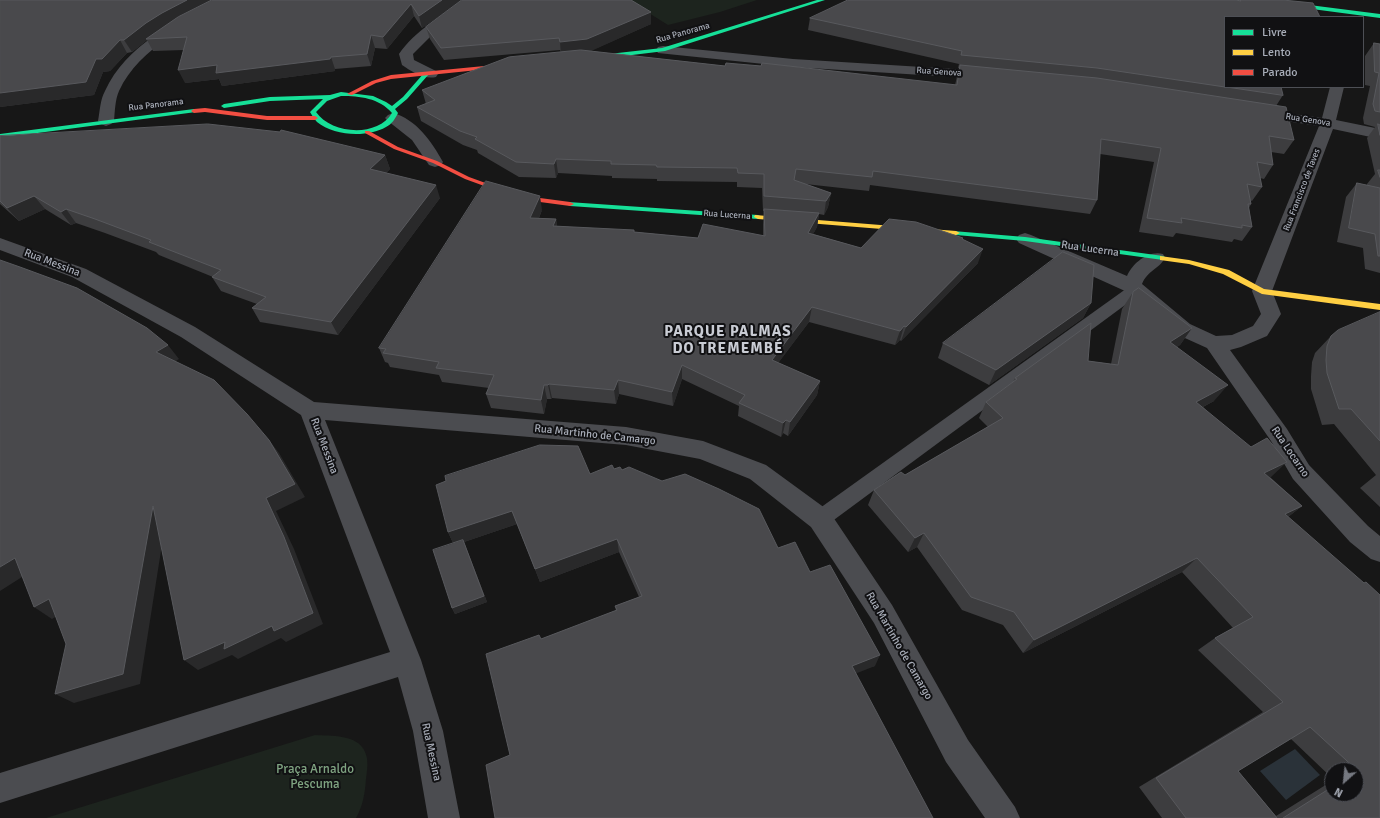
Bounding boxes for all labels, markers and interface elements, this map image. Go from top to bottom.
legend [1224,16,1364,88]
street label: Rua Panorama [655,20,711,46]
text: Livre [1262,25,1287,40]
text: Lento [1262,45,1291,60]
street label: Rua Genova [916,65,962,79]
text: Parado [1262,65,1298,80]
street label: Rua Panorama [128,96,184,114]
street label: Rua Genova [1285,111,1331,129]
street label: Rua Francisco de Taves [1281,147,1323,233]
street label: Rua Lucerna [703,208,751,222]
street label: Rua Lucerna [1060,238,1120,260]
street label: Rua Messina [22,246,82,280]
district label: PARQUE PALMAS DO TREMEMBÉ [664,323,792,358]
street label: Rua Messina [307,416,341,476]
street label: Rua Martinho de Camargo [534,422,656,448]
street label: Rua Locarno [1268,424,1312,480]
street label: Rua Martinho de Camargo [863,590,935,702]
street label: Rua Messina [418,722,444,782]
park label: Praça Arnaldo Pescuma [276,762,354,793]
north arrow [1324,762,1364,802]
text: N [1332,785,1345,800]

